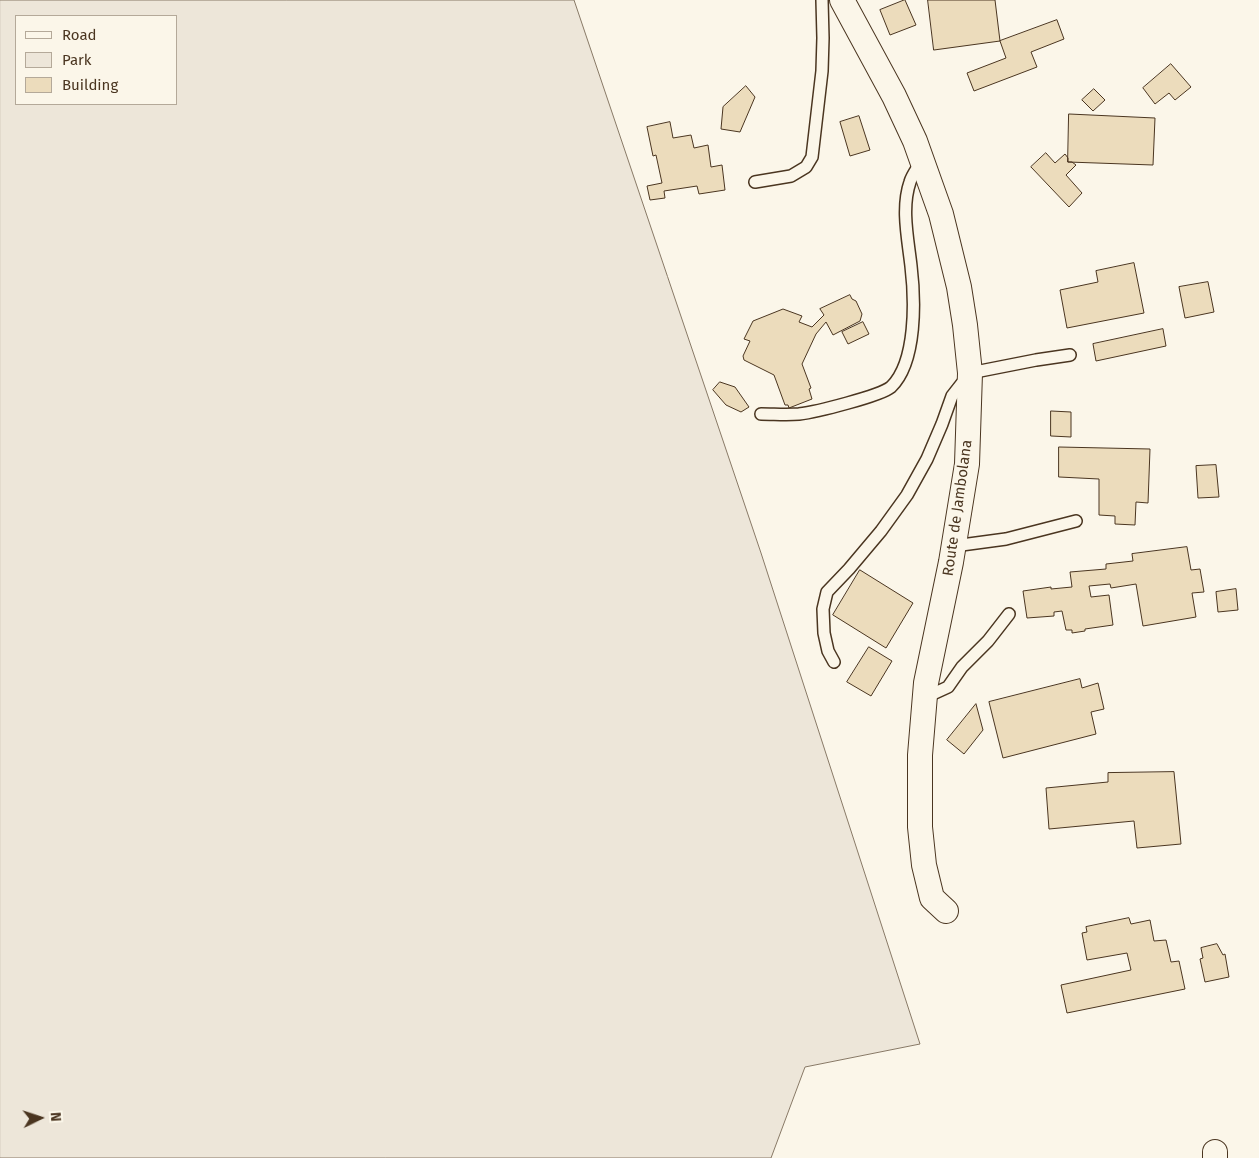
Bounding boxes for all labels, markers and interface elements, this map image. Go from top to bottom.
legend [15,15,178,105]
text: Road [62,26,97,44]
text: Park [62,51,92,69]
text: Building [62,76,118,94]
street label: Route de Jambolana [940,439,976,577]
north arrow [15,1093,65,1143]
text: N [47,1112,64,1122]

